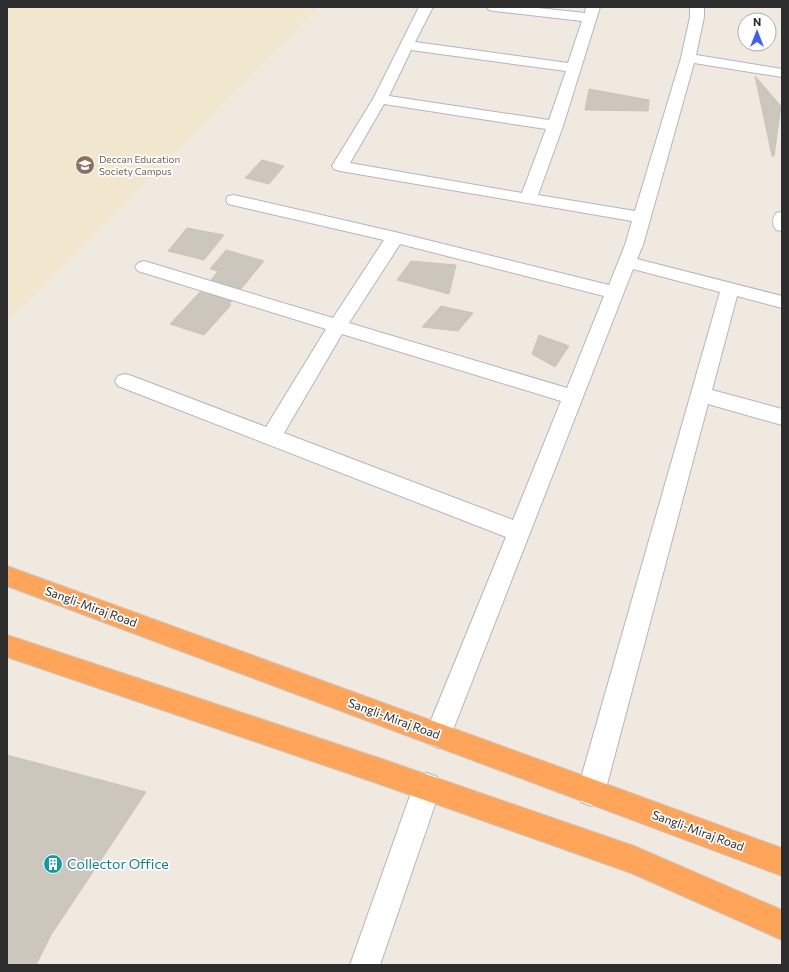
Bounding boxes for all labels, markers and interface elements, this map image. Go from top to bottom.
north arrow [737,12,777,52]
text: N [753,15,761,28]
place label: Deccan Education Society Campus [99,153,180,177]
school or university icon: Deccan Education Society Campus [74,154,96,176]
street label: Sangli-Miraj Road [43,583,139,629]
street label: Sangli-Miraj Road [346,695,442,741]
street label: Sangli-Miraj Road [650,807,746,853]
building icon: Collector Office [42,853,64,875]
place label: Collector Office [67,855,169,872]

